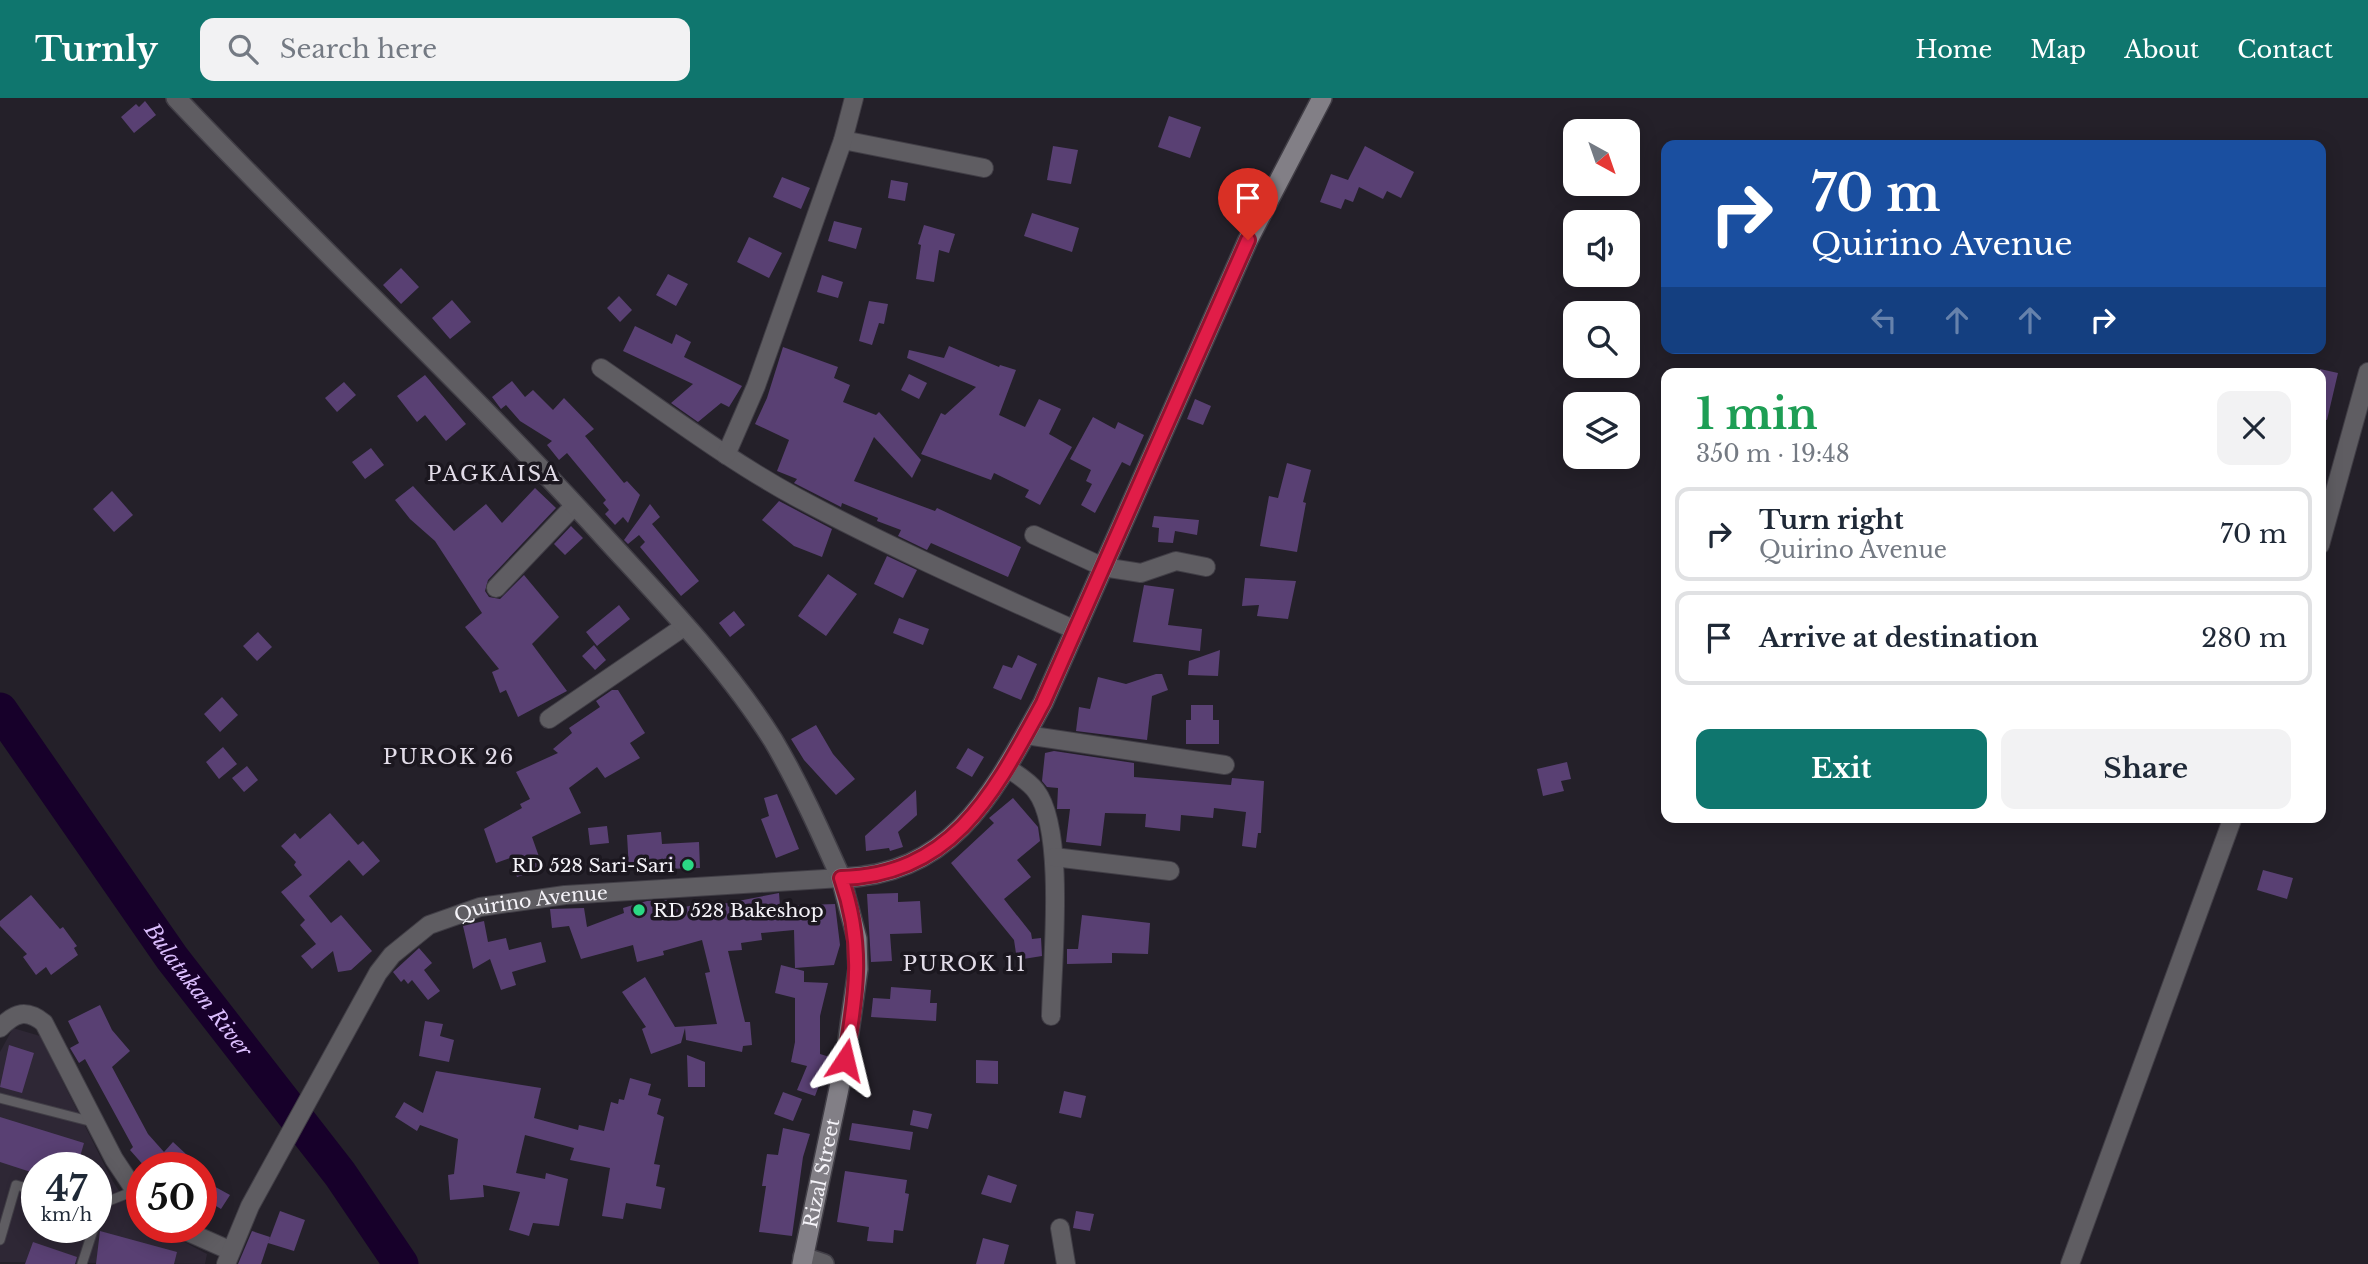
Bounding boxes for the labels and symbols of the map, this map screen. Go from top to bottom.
north arrow [1563,119,1640,196]
pin [1218,168,1278,240]
district label: PAGKAISA [427,461,561,487]
district label: PUROK 26 [383,744,515,770]
place label: RD 528 Sari-Sari [512,854,675,877]
marker: RD 528 Sari-Sari [680,857,696,873]
street label: Quirino Avenue [451,881,608,927]
place label: RD 528 Bakeshop [653,899,824,922]
marker: RD 528 Bakeshop [631,902,647,918]
water label: Bulatukan River [138,917,258,1063]
district label: PUROK 11 [903,951,1027,977]
position arrow [808,1023,882,1097]
street label: Rizal Street [798,1115,844,1230]
speed limit sign: 50 [126,1152,217,1243]

